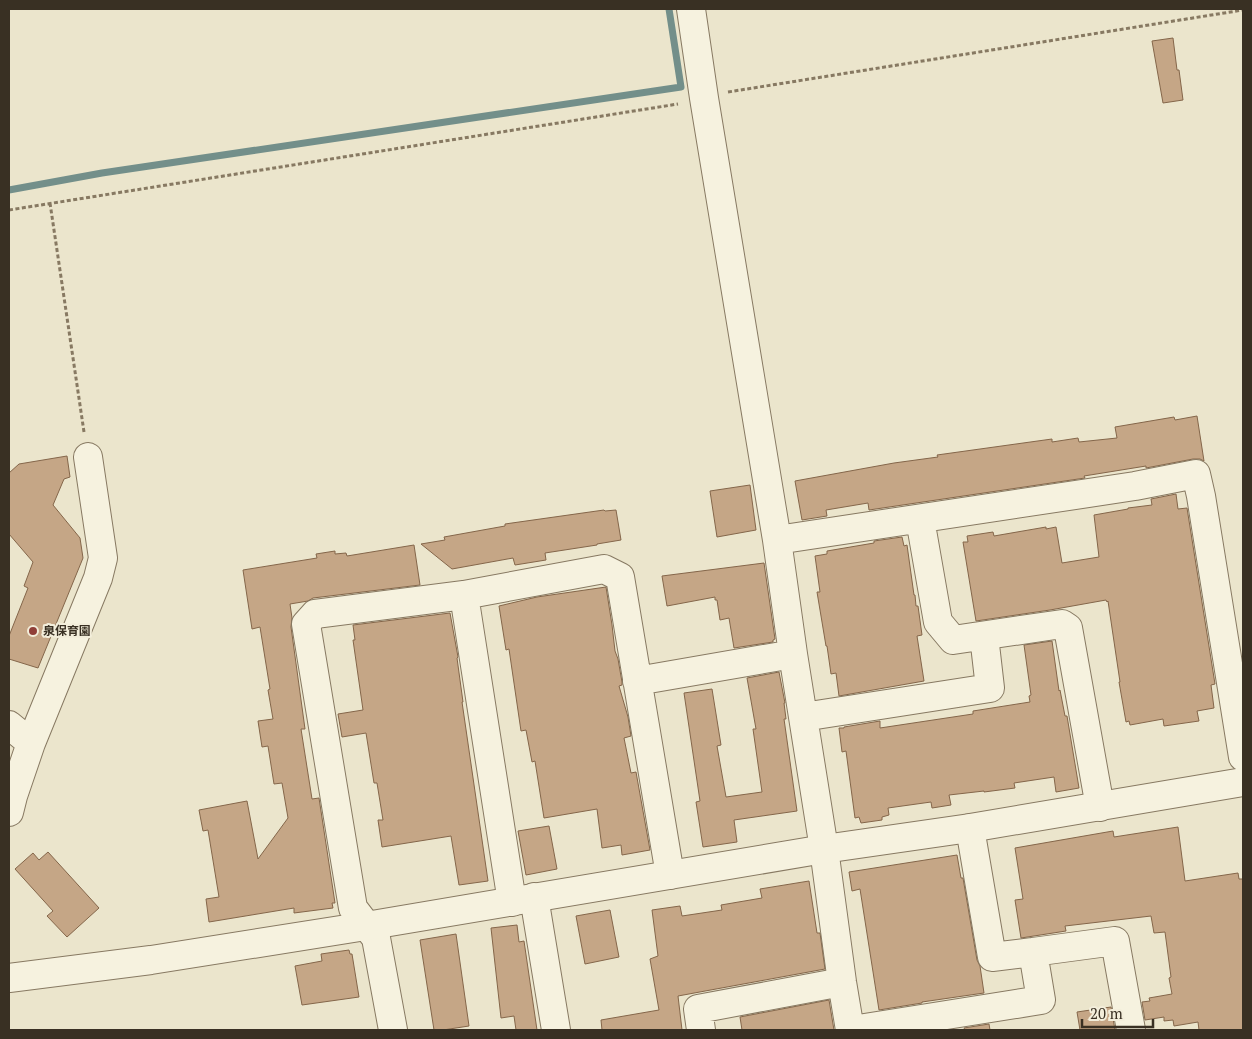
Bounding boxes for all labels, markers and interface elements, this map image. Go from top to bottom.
place label: 泉保育園 [43,623,91,638]
marker: 泉保育園 [27,625,39,637]
scale bar [1082,996,1153,1028]
text: 20 m [1090,1003,1123,1023]

